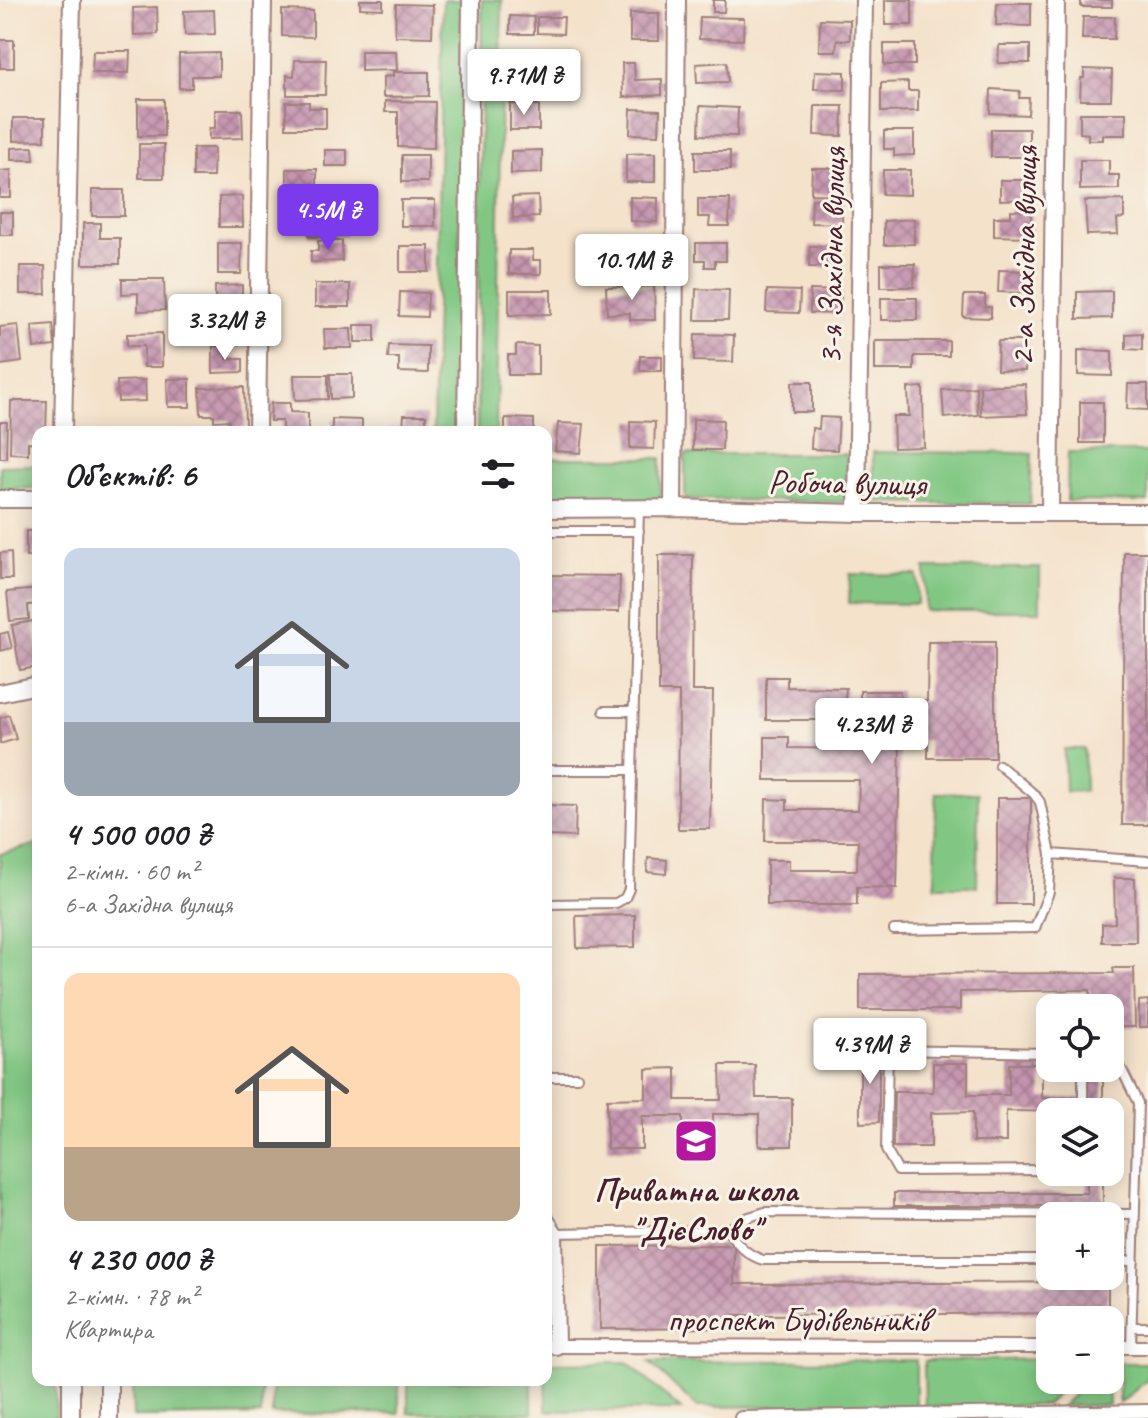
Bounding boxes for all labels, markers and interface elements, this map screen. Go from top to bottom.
pin: 9.71M ₴ [450,49,598,117]
text: 9.71M ₴ [485,58,563,91]
street label: 2-а Західна вулиця [1000,144,1047,366]
street label: 3-я Західна вулиця [808,145,855,365]
pin: 4.5M ₴ [263,184,393,252]
text: 4.5M ₴ [295,193,361,226]
pin: 10.1M ₴ [558,234,706,302]
text: 10.1M ₴ [593,243,671,276]
pin: 3.32M ₴ [151,294,299,362]
text: 3.32M ₴ [186,303,264,336]
icon: filters [476,452,520,496]
text: Об’єктів: 6 [64,453,196,496]
street label: Робоча вулиця [768,460,928,505]
icon: home [220,600,364,744]
pin: 4.23M ₴ [798,698,946,766]
text: 4.23M ₴ [833,707,911,740]
text: 4 500 000 ₴ [64,812,211,855]
text: 2-кімн. · 60 m² [64,855,198,888]
text: 6-а Західна вулиця [64,888,232,921]
map controls [1036,994,1124,1394]
button: locate [1036,994,1124,1082]
pin: 4.39M ₴ [796,1018,944,1086]
icon: home [220,1025,364,1169]
text: 4.39M ₴ [831,1027,909,1060]
button: layers [1036,1098,1124,1186]
school or university icon: Приватна школа "ДієСлово" [672,1117,720,1165]
place label: Приватна школа "ДієСлово" [594,1168,800,1250]
button: + [1036,1202,1124,1290]
text: 4 230 000 ₴ [64,1237,211,1280]
text: 2-кімн. · 78 m² [64,1280,198,1313]
street label: проспект Будівельників [667,1298,937,1341]
button: − [1036,1306,1124,1394]
text: Квартира [64,1313,153,1346]

